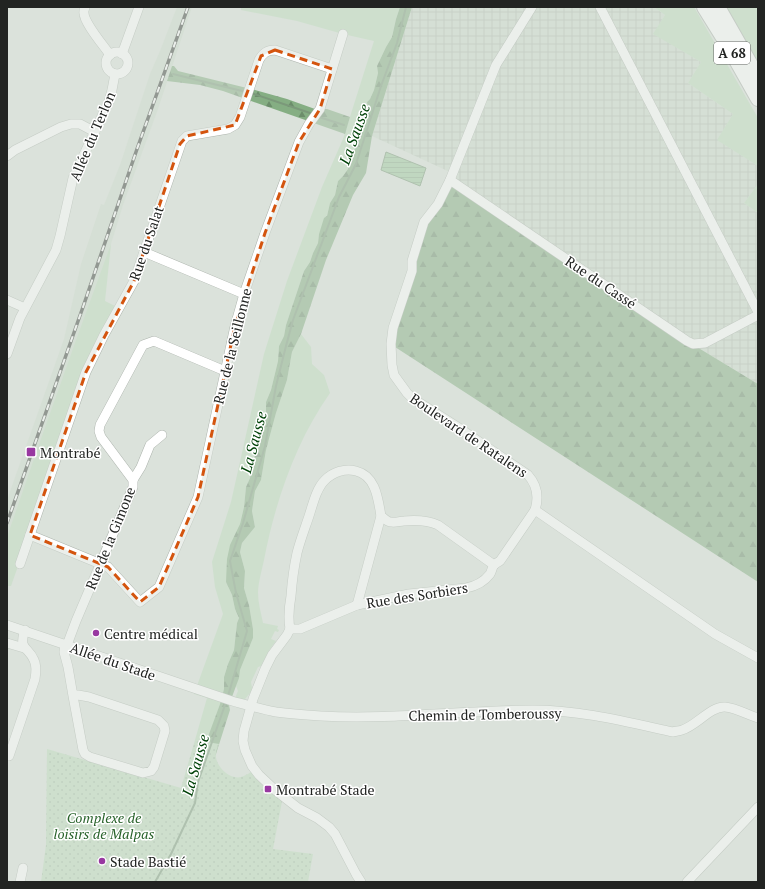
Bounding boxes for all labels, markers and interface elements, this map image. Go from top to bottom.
road number: A 68 [714,42,750,64]
street label: Allée du Terlon [65,88,120,184]
water label: La Sausse [333,101,374,168]
street label: Rue du Salat [124,202,168,283]
street label: Rue du Cassé [562,251,640,313]
street label: Rue de la Seillonne [208,286,256,406]
street label: Boulevard de Ratalens [406,388,532,482]
water label: La Sausse [235,409,271,476]
place label: Montrabé [40,443,101,462]
marker: Montrabé [25,446,37,458]
street label: Rue de la Gimone [81,484,139,592]
street label: Rue des Sorbiers [365,578,469,612]
place label: Centre médical [104,624,198,643]
marker: Centre médical [91,628,101,638]
street label: Allée du Stade [68,637,158,685]
street label: Chemin de Tomberoussy [408,703,563,725]
water label: La Sausse [176,732,213,799]
place label: Montrabé Stade [276,780,375,799]
marker: Montrabé Stade [263,784,273,794]
park label: Complexe de loisirs de Malpas [54,808,155,843]
place label: Stade Bastié [110,852,186,871]
marker: Stade Bastié [97,856,107,866]

